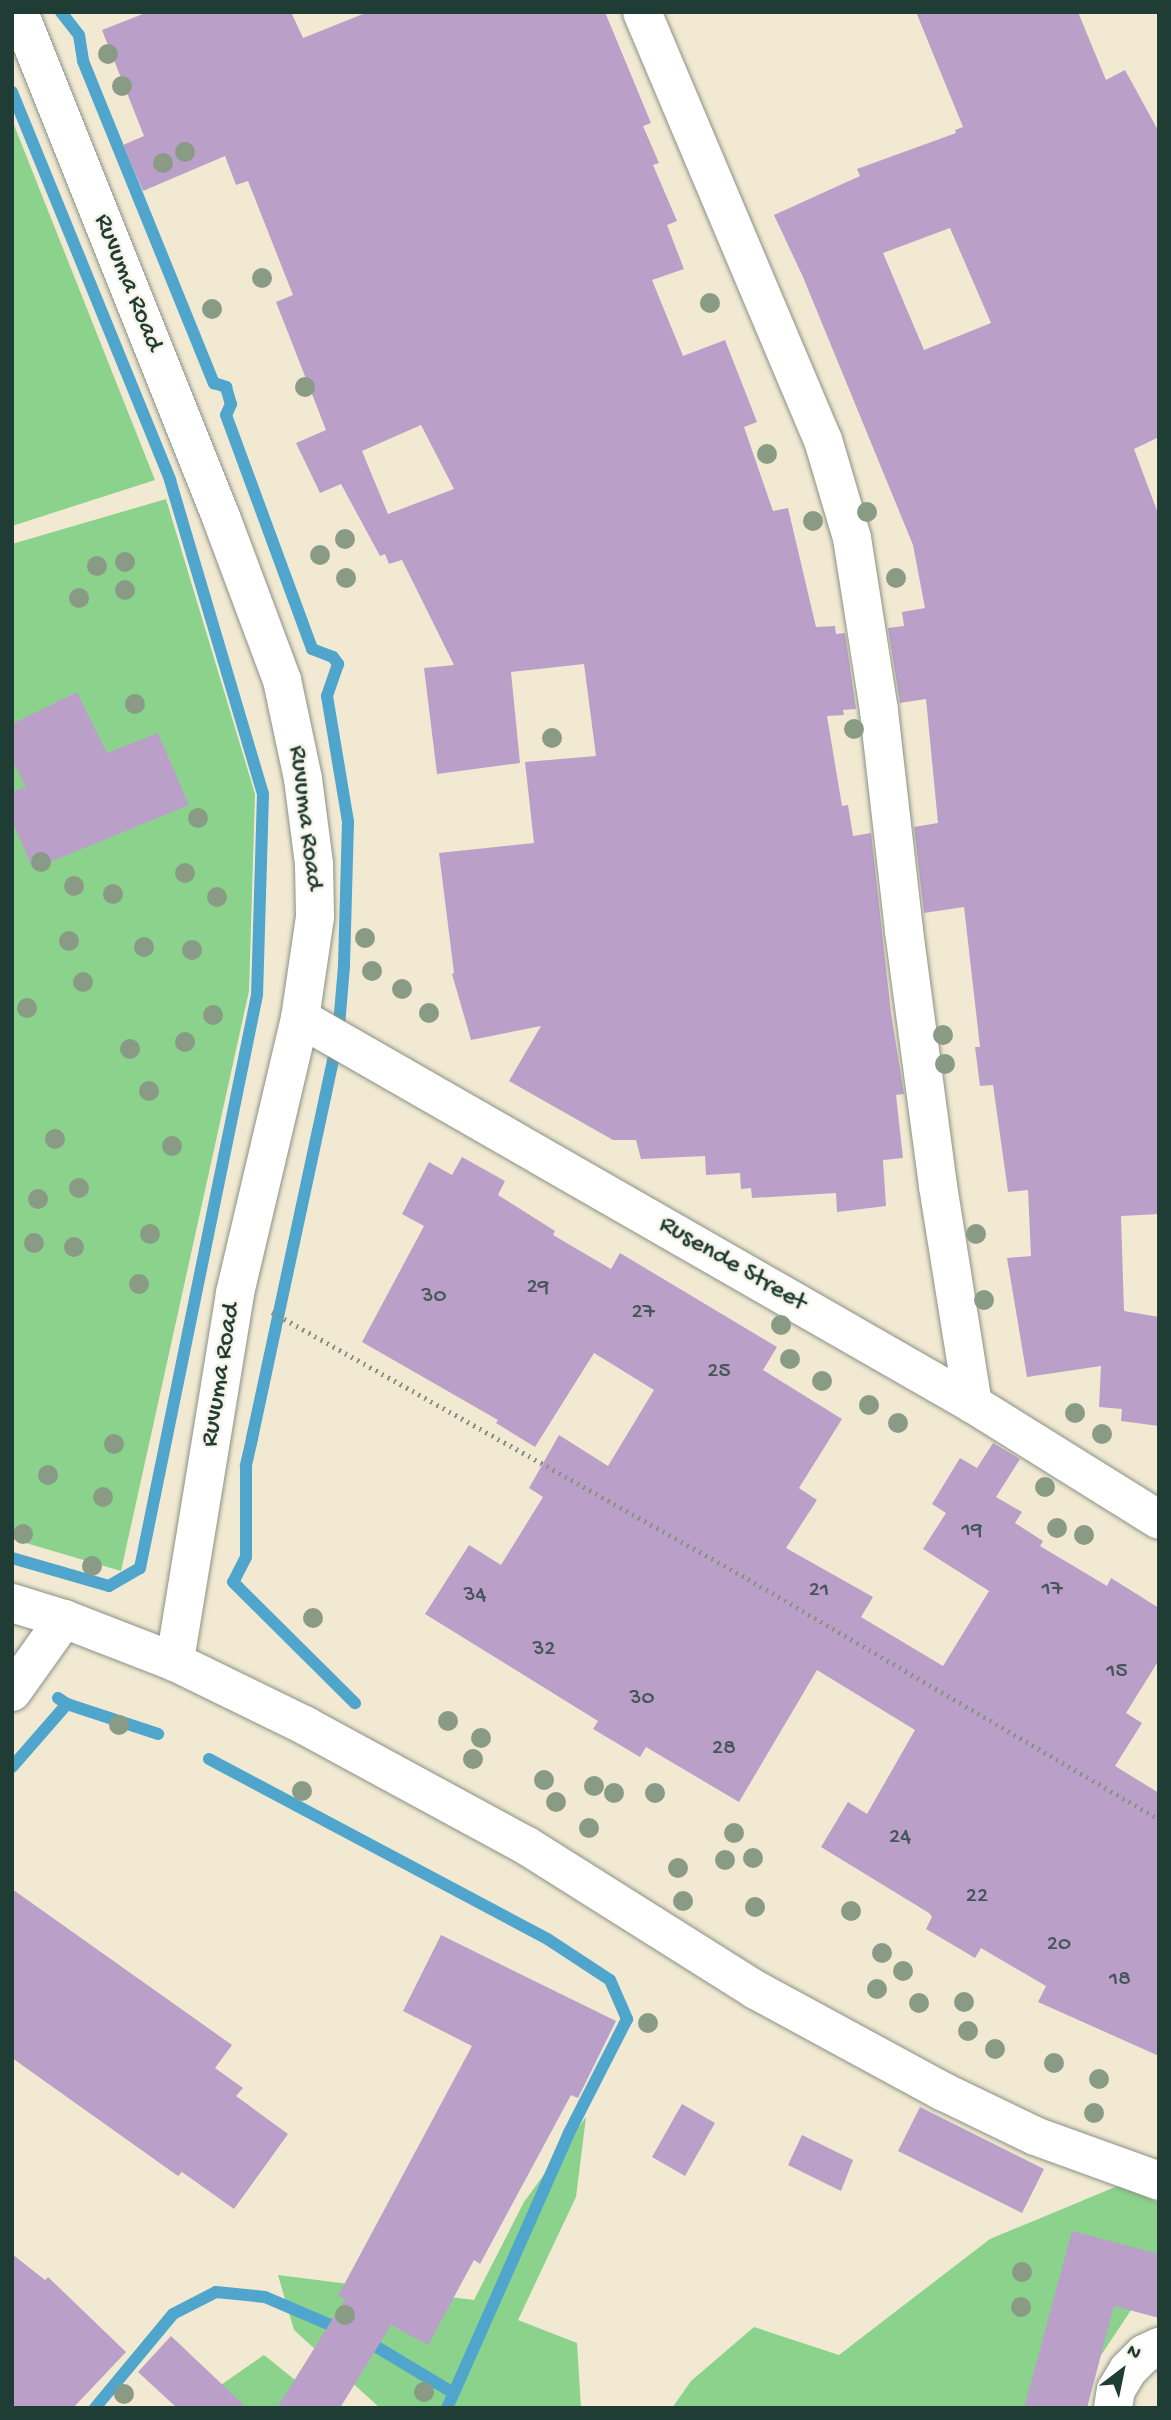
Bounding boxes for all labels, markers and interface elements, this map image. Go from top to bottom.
street label: Ruvuma Road [85,210,169,356]
street label: Ruvuma Road [280,744,328,892]
street label: Rusende Street [653,1210,811,1320]
house number: 29 [527,1274,549,1302]
house number: 30 [422,1283,446,1311]
house number: 27 [631,1299,655,1327]
street label: Ruvuma Road [195,1301,249,1449]
house number: 25 [707,1358,731,1386]
house number: 19 [962,1517,982,1545]
house number: 17 [1041,1576,1063,1604]
house number: 21 [809,1577,829,1605]
house number: 34 [464,1582,486,1610]
house number: 32 [532,1636,556,1664]
house number: 15 [1106,1658,1128,1686]
house number: 30 [630,1685,654,1713]
house number: 28 [712,1735,736,1763]
house number: 24 [889,1824,911,1852]
house number: 22 [966,1883,988,1911]
house number: 20 [1047,1931,1071,1959]
house number: 18 [1109,1966,1131,1994]
north arrow [1087,2336,1157,2406]
text: N [1122,2340,1145,2366]

